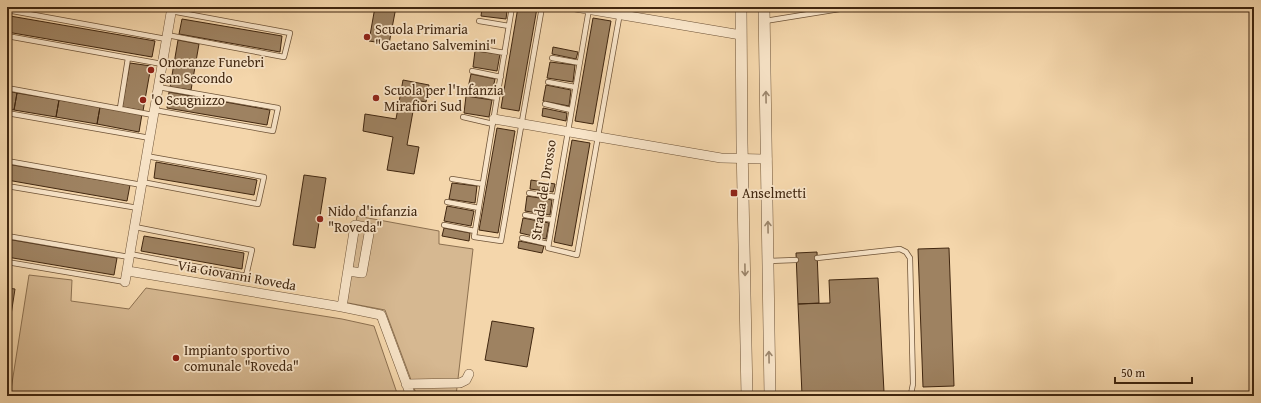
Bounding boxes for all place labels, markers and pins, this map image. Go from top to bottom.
place label: Scuola Primaria "Gaetano Salvemini" [375,19,496,55]
marker: Scuola Primaria "Gaetano Salvemini" [362,32,372,42]
place label: Onoranze Funebri San Secondo [159,52,264,88]
marker: Onoranze Funebri San Secondo [146,65,156,75]
place label: Scuola per l'Infanzia Mirafiori Sud [384,80,504,116]
place label: 'O Scugnizzo [151,90,225,110]
marker: Scuola per l'Infanzia Mirafiori Sud [371,93,381,103]
marker: 'O Scugnizzo [138,95,148,105]
place label: Anselmetti [742,183,806,203]
marker: Anselmetti [729,188,739,198]
place label: Nido d'infanzia "Roveda" [328,201,418,237]
marker: Nido d'infanzia "Roveda" [315,214,325,224]
place label: Impianto sportivo comunale "Roveda" [184,340,299,376]
marker: Impianto sportivo comunale "Roveda" [171,353,181,363]

